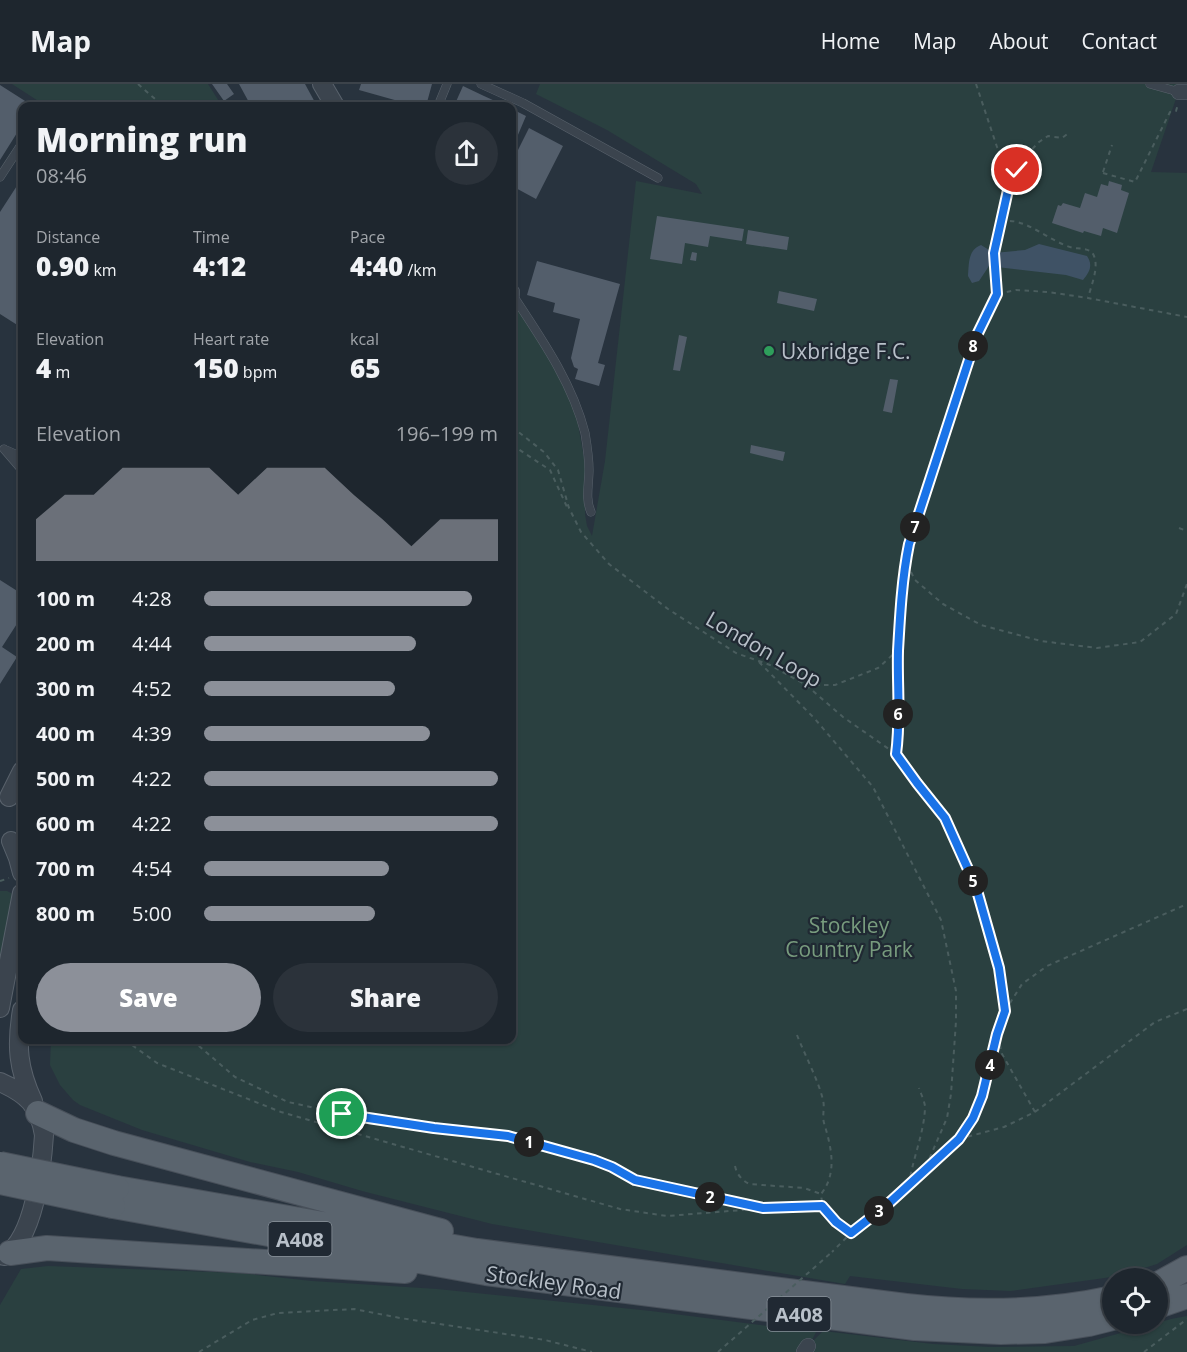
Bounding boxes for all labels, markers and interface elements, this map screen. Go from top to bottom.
text: Map [30,22,91,60]
text: Home [821,27,880,55]
text: Map [913,27,956,55]
text: About [989,27,1049,55]
text: Contact [1082,27,1157,55]
text: Morning run [36,117,248,162]
button: share [435,122,498,185]
pin [991,144,1042,195]
icon: check [1000,153,1033,186]
text: 08:46 [36,162,87,189]
text: Distance [36,226,100,248]
text: Time [193,226,230,248]
text: Pace [350,226,385,248]
text: 0.90 [36,248,89,284]
text: 4:12 [193,248,246,284]
text: 4:40 [350,248,403,284]
text: km [89,259,117,281]
text: /km [403,259,436,281]
text: Elevation [36,328,104,350]
text: Heart rate [193,328,269,350]
text: kcal [350,328,379,350]
pin: 8 [958,331,988,361]
text: 8 [968,335,978,357]
place label: Uxbridge F.C. [781,337,911,365]
marker: Uxbridge F.C. [762,344,776,358]
text: 4 [36,350,51,386]
text: 150 [193,350,239,386]
text: 65 [350,350,380,386]
text: m [51,361,70,383]
text: bpm [239,361,277,383]
text: Elevation [36,420,121,447]
text: 196–199 m [396,420,498,447]
pin: 7 [900,512,930,542]
text: 7 [910,516,920,538]
text: 100 m [36,585,95,612]
text: 4:28 [132,585,172,612]
street label: London Loop [701,605,827,693]
text: 200 m [36,630,95,657]
text: 4:44 [132,630,172,657]
text: 300 m [36,675,95,702]
text: 4:52 [132,675,172,702]
pin: 6 [883,699,913,729]
text: 6 [893,703,903,725]
text: 400 m [36,720,95,747]
text: 4:39 [132,720,172,747]
text: 500 m [36,765,95,792]
text: 4:22 [132,765,172,792]
text: 600 m [36,810,95,837]
text: 4:22 [132,810,172,837]
text: 700 m [36,855,95,882]
text: 4:54 [132,855,172,882]
pin: 5 [958,866,988,896]
text: 5 [968,870,978,892]
text: 800 m [36,900,95,927]
text: 5:00 [132,900,172,927]
park label: Stockley Country Park [785,911,913,963]
button: Save [36,963,261,1032]
button: Share [273,963,498,1032]
pin: 4 [975,1050,1005,1080]
text: 4 [985,1054,995,1076]
pin [316,1088,367,1139]
icon: arrive [325,1097,358,1130]
pin: 1 [514,1127,544,1157]
text: 1 [524,1131,534,1153]
pin: 2 [695,1182,725,1212]
text: 2 [705,1186,715,1208]
pin: 3 [864,1196,894,1226]
text: 3 [874,1200,884,1222]
road number: A408 [268,1222,332,1256]
street label: Stockley Road [485,1259,623,1305]
map controls [1102,1268,1168,1334]
button: locate [1102,1268,1168,1334]
road number: A408 [768,1297,830,1331]

